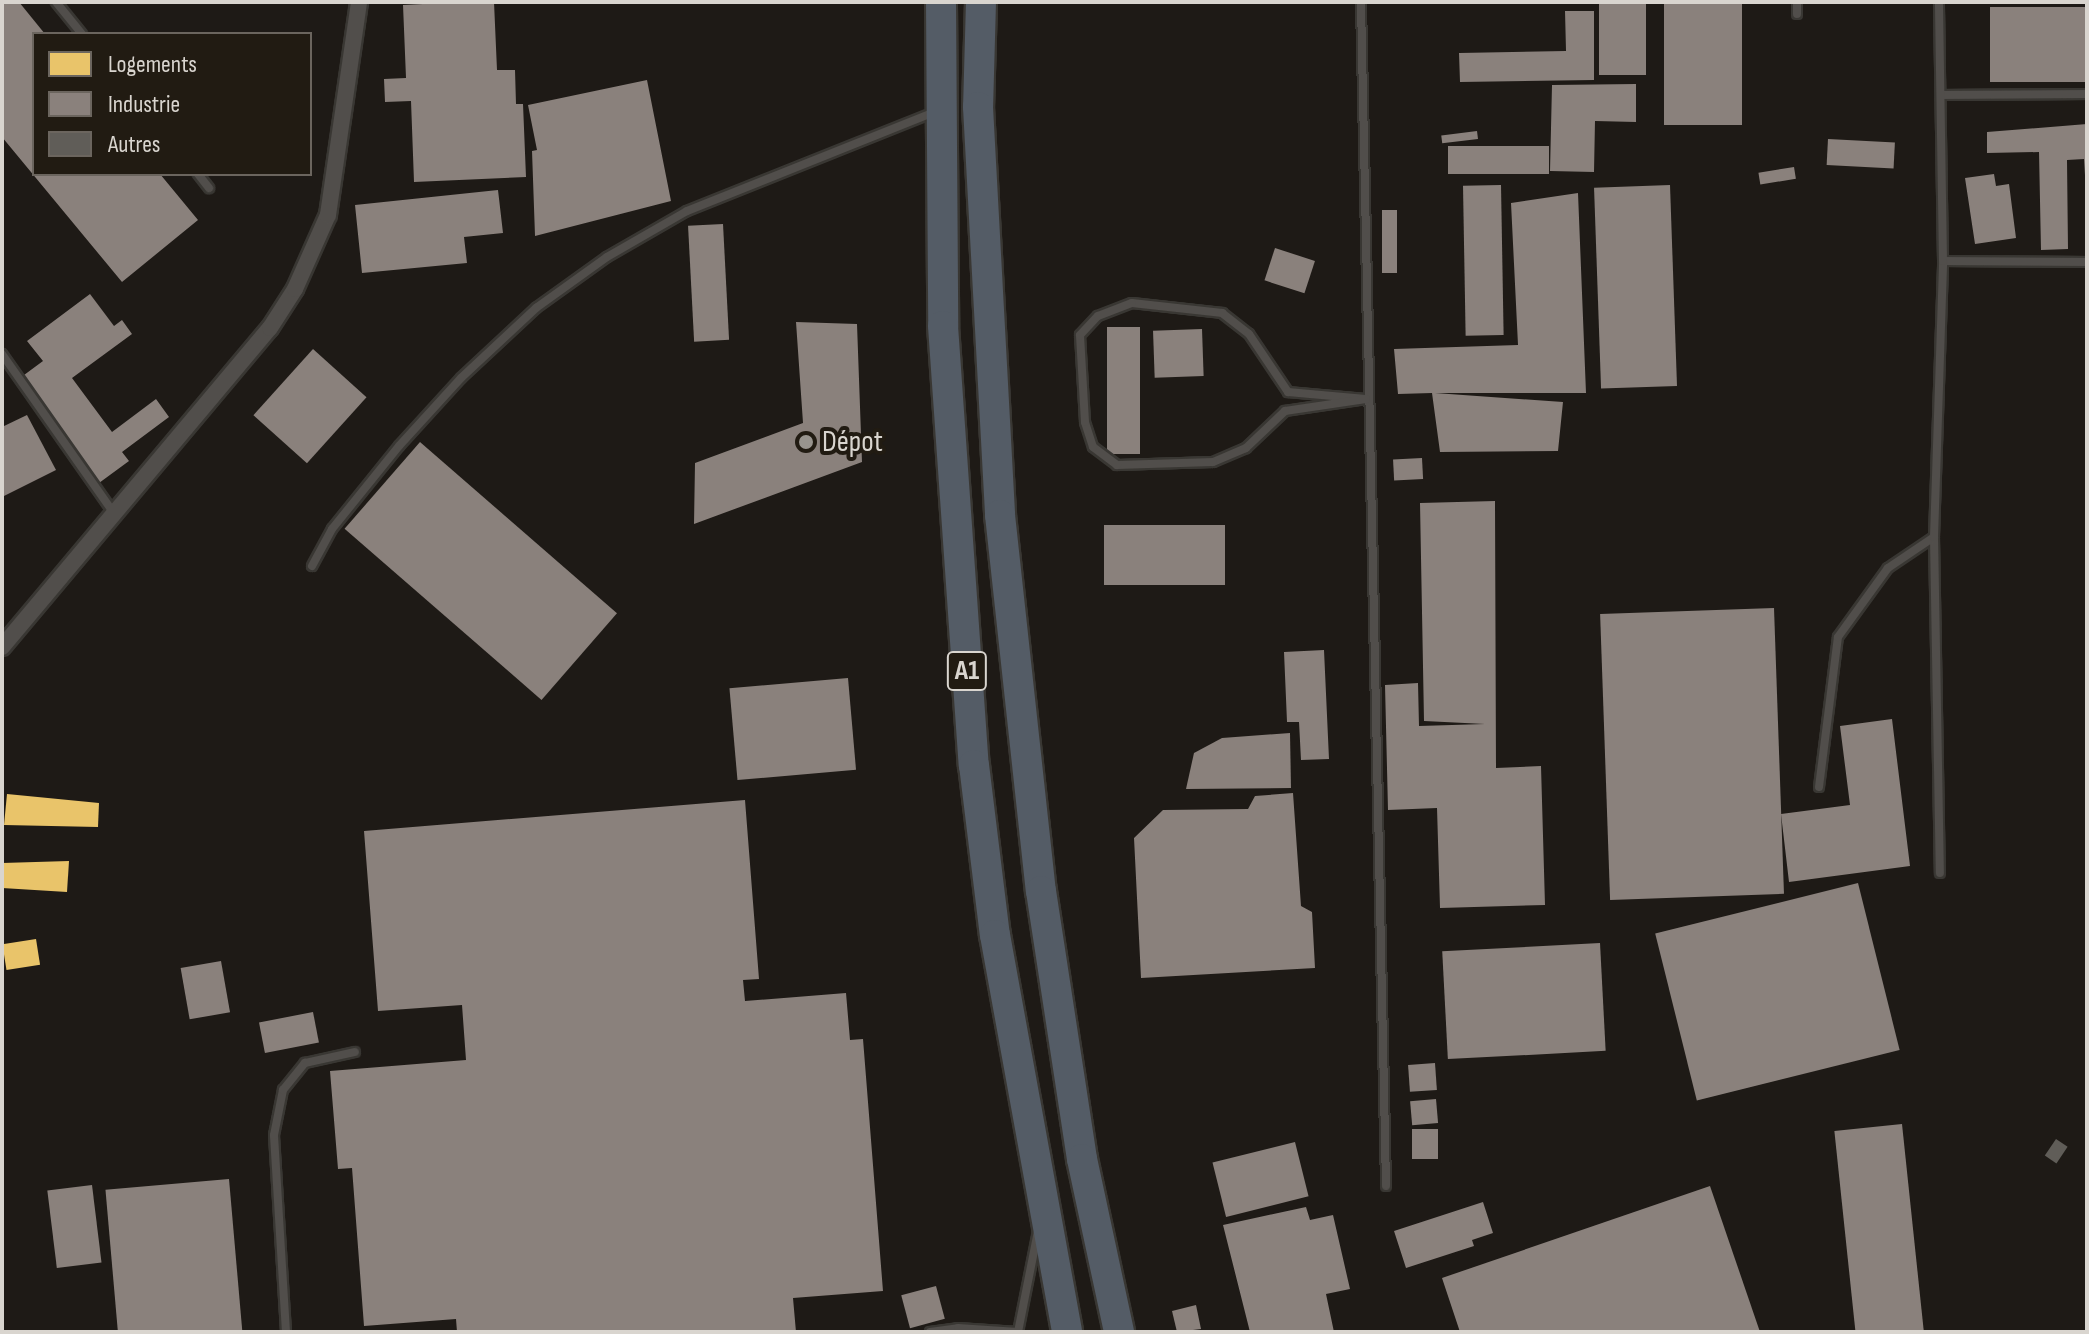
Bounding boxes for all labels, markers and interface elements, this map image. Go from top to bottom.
legend [32,32,312,176]
text: Logements [108,50,197,79]
text: Industrie [108,90,180,119]
text: Autres [108,130,160,159]
place label: Dépot [822,424,883,460]
marker: Dépot [797,433,815,451]
road number: A1 [945,647,989,695]

